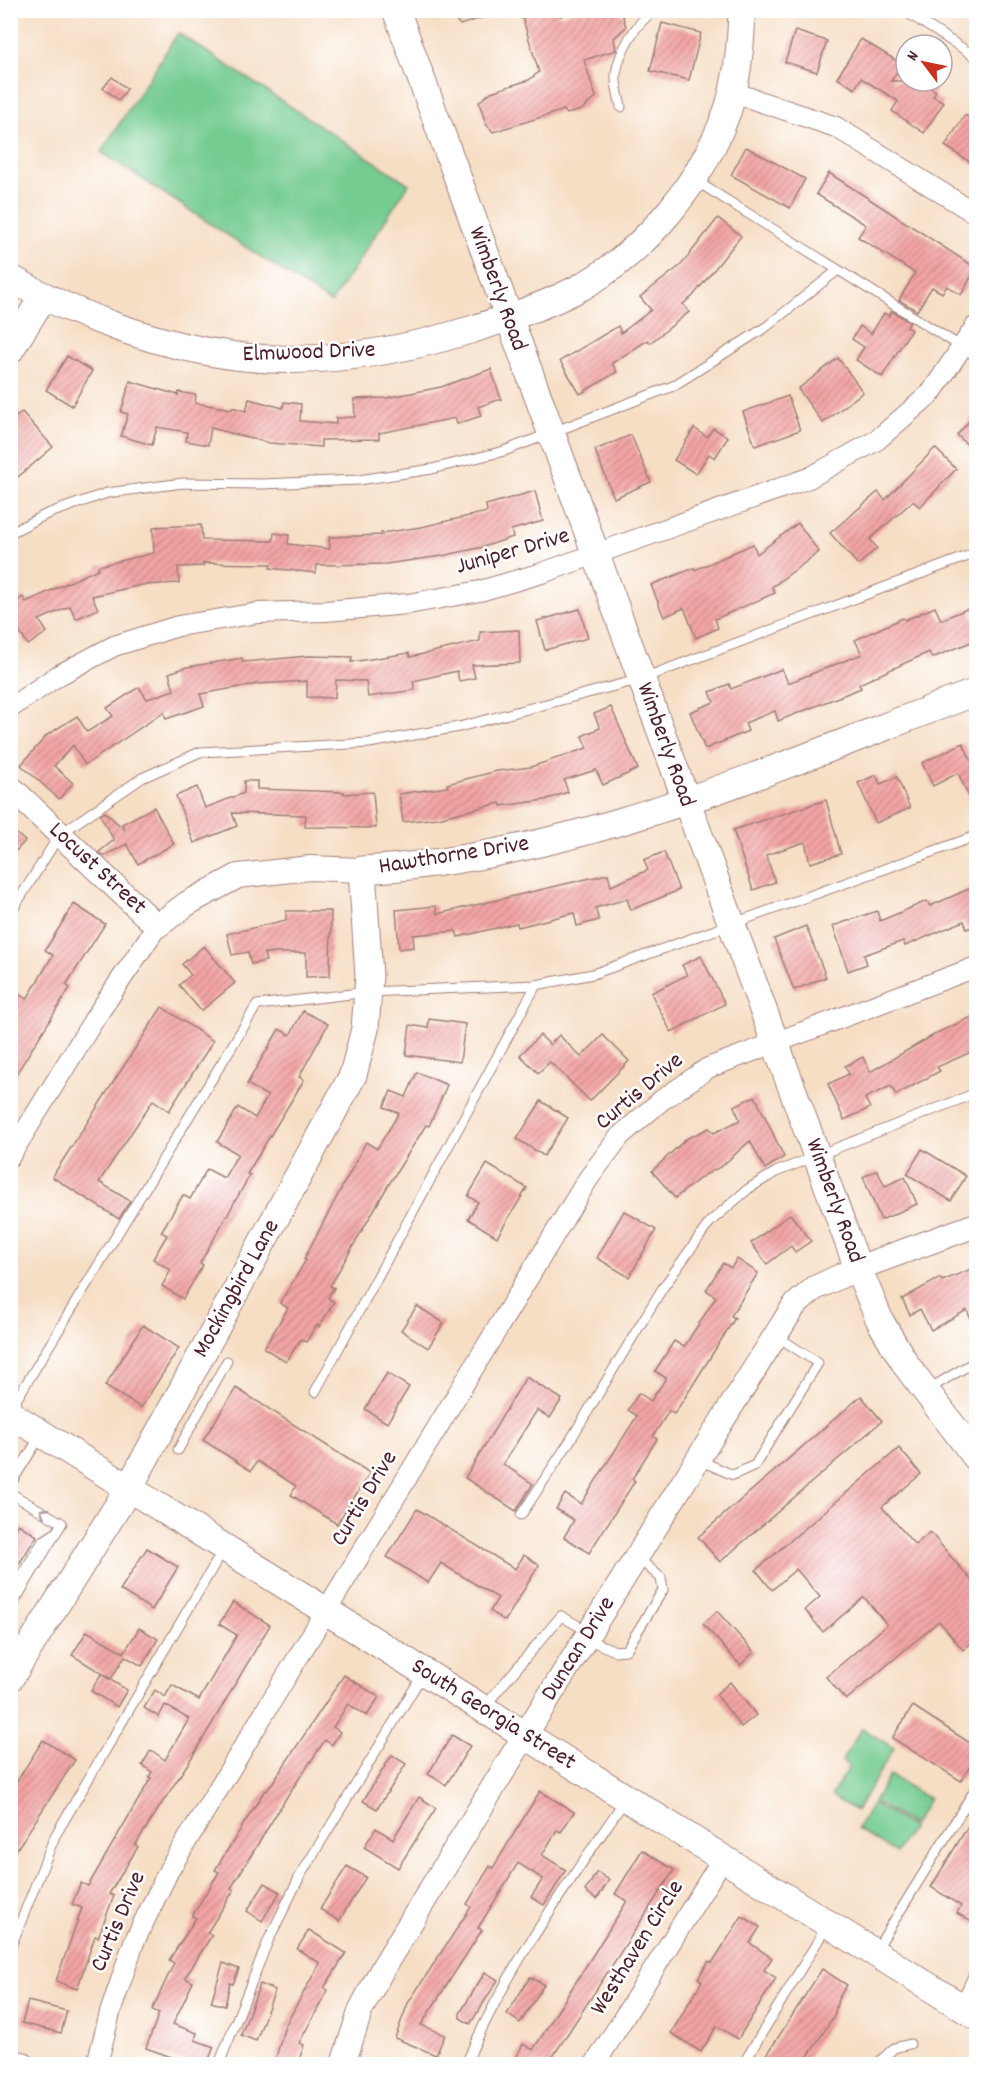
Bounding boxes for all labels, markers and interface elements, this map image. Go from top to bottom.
north arrow [894,33,954,93]
text: N [902,47,925,66]
street label: Wimberly Road [459,222,535,356]
street label: Elmwood Drive [242,334,376,372]
street label: Juniper Drive [452,520,574,584]
street label: Wimberly Road [627,678,703,812]
street label: Locust Street [40,815,154,924]
street label: Hawthorne Drive [376,827,532,885]
street label: Curtis Drive [588,1045,692,1139]
street label: Wimberly Road [796,1134,872,1268]
street label: Mockingbird Lane [185,1214,289,1364]
street label: Curtis Drive [323,1445,407,1553]
one-way arrow [40,1508,50,1520]
street label: Duncan Drive [533,1590,625,1708]
street label: South Georgia Street [404,1650,582,1780]
street label: Curtis Drive [83,1866,155,1978]
street label: Westhaven Circle [583,1874,693,2022]

